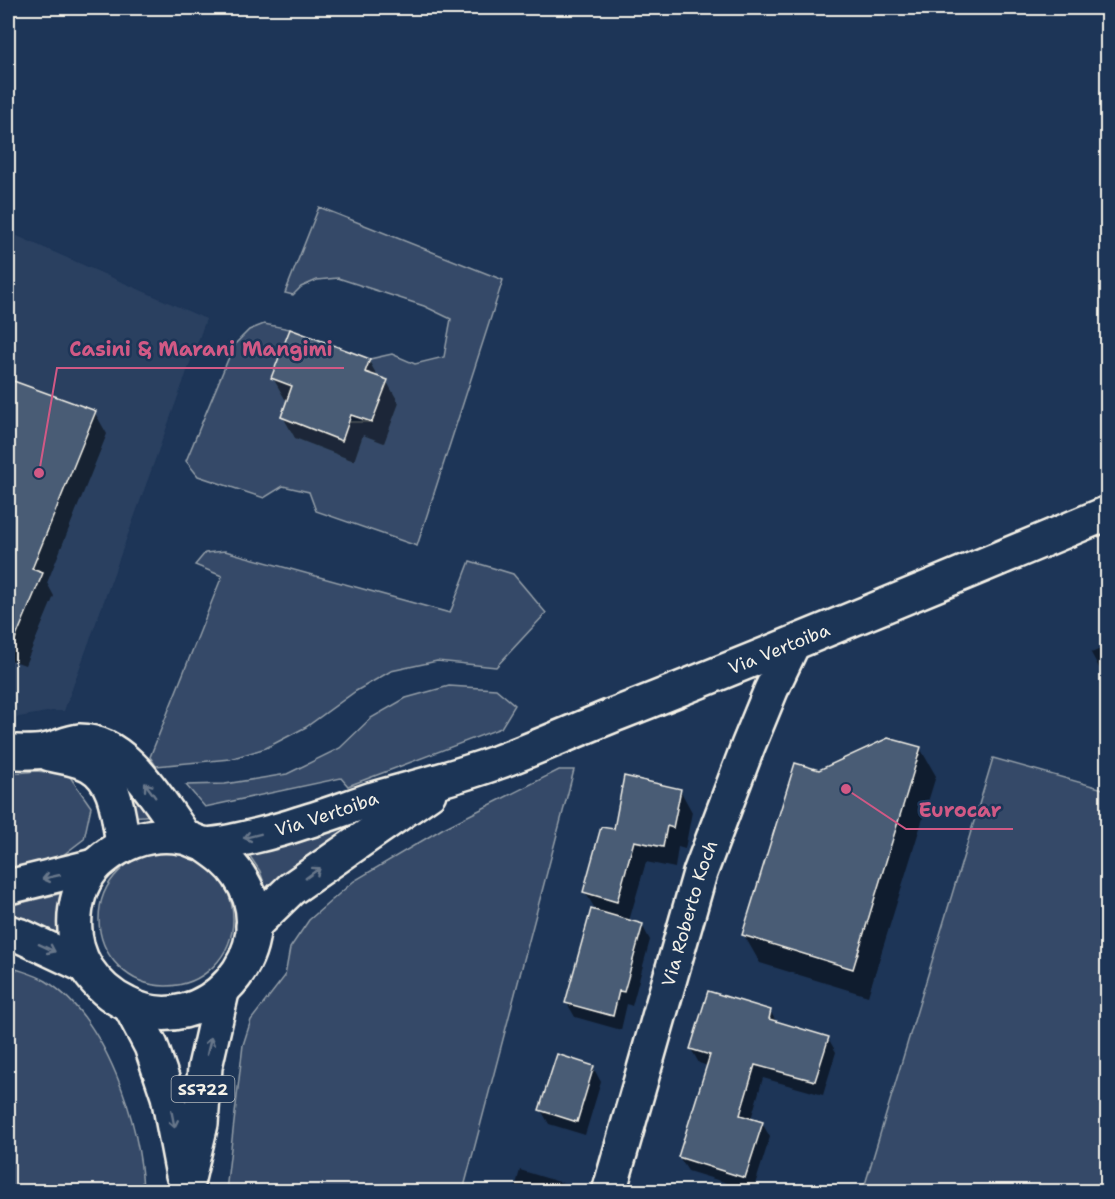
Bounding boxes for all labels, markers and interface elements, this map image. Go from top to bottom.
callout: Casini & Marani Mangimi [57,330,344,368]
text: Casini & Marani Mangimi [69,336,333,362]
street label: Via Vertoiba [725,618,833,680]
one-way arrow [144,782,157,798]
street label: Via Vertoiba [272,786,382,842]
callout: Eurocar [906,791,1013,829]
text: Eurocar [918,797,1002,823]
one-way arrow [243,830,262,842]
street label: Via Roberto Koch [656,837,723,989]
one-way arrow [305,867,321,879]
one-way arrow [42,872,61,884]
one-way arrow [37,943,55,955]
one-way arrow [204,1036,216,1055]
road number: SS722 [172,1076,234,1102]
one-way arrow [168,1109,179,1128]

